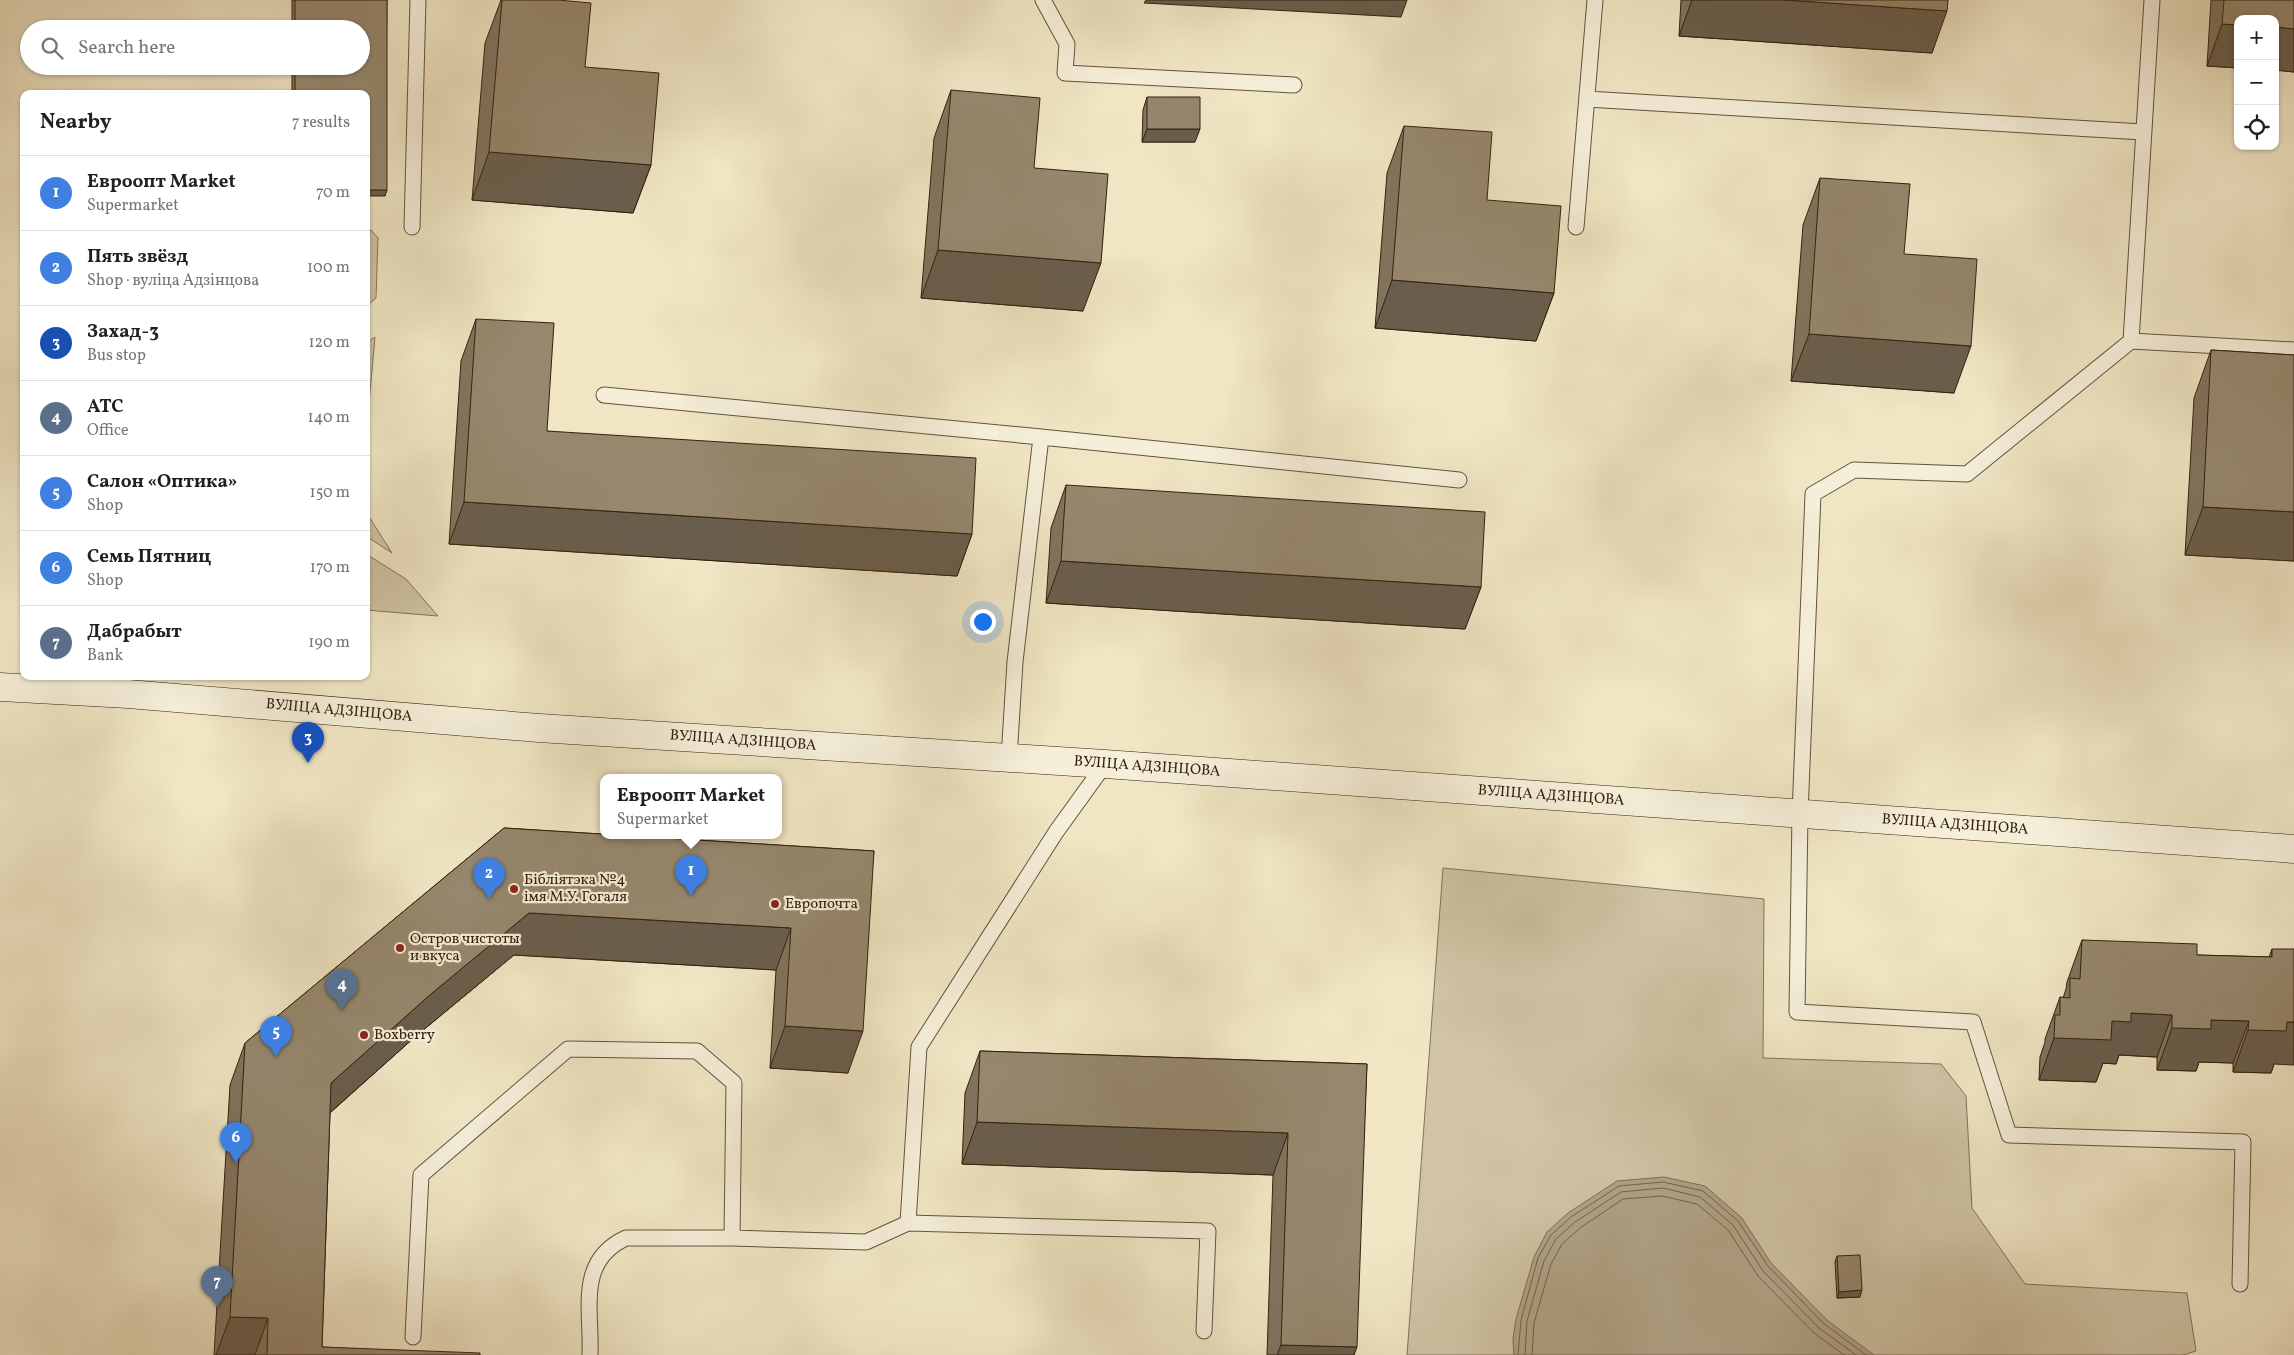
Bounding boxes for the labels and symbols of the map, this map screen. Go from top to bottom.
your location [970,609,996,635]
street label: ВУЛІЦА АДЗІНЦОВА [265,694,414,728]
pin: 3 [292,722,324,763]
street label: ВУЛІЦА АДЗІНЦОВА [669,725,818,757]
street label: ВУЛІЦА АДЗІНЦОВА [1073,751,1222,783]
street label: ВУЛІЦА АДЗІНЦОВА [1477,780,1626,812]
street label: ВУЛІЦА АДЗІНЦОВА [1881,809,2030,841]
pin: 1 [675,855,707,896]
pin: 2 [473,858,505,899]
place label: Бібліятэка №4 імя М.У. Гогаля [524,870,627,908]
marker: Бібліятэка №4 імя М.У. Гогаля [508,883,520,895]
place label: Европочта [785,894,858,915]
marker: Европочта [769,898,781,910]
place label: Остров чистоты и вкуса [410,929,520,967]
marker: Остров чистоты и вкуса [394,942,406,954]
pin: 4 [326,969,358,1010]
pin: 5 [260,1016,292,1057]
place label: Boxberry [374,1025,435,1046]
marker: Boxberry [358,1029,370,1041]
pin: 6 [220,1122,252,1163]
pin: 7 [201,1266,233,1307]

